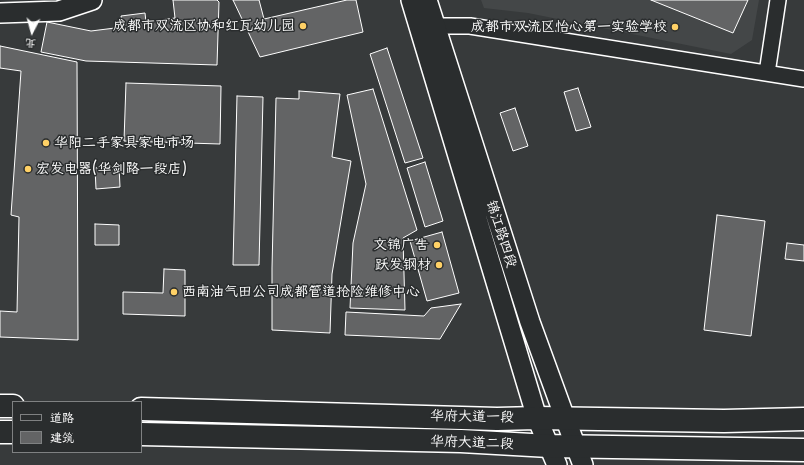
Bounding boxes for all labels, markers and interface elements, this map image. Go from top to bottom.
north arrow [12,12,52,52]
place label: 成都市双流区协和红瓦幼儿园 [113,18,295,34]
place label: 成都市双流区怡心第一实验学校 [471,19,667,35]
marker: 成都市双流区协和红瓦幼儿园 [298,21,308,31]
marker: 成都市双流区怡心第一实验学校 [670,22,680,32]
text: 北 [24,35,37,53]
place label: 华阳二手家具家电市场 [54,135,194,151]
marker: 华阳二手家具家电市场 [41,138,51,148]
place label: 宏发电器(华剑路一段店) [36,161,187,177]
marker: 宏发电器(华剑路一段店) [23,164,33,174]
street label: 锦江路四段 [482,198,520,270]
place label: 文锦广告 [373,237,429,253]
marker: 文锦广告 [432,240,442,250]
place label: 跃发钢材 [375,257,431,273]
marker: 跃发钢材 [434,260,444,270]
place label: 西南油气田公司成都管道抢险维修中心 [182,284,420,300]
marker: 西南油气田公司成都管道抢险维修中心 [169,287,179,297]
legend [12,401,142,453]
text: 道路 [50,408,74,426]
street label: 华府大道一段 [430,408,514,426]
text: 建筑 [50,428,74,446]
street label: 华府大道二段 [430,433,514,453]

